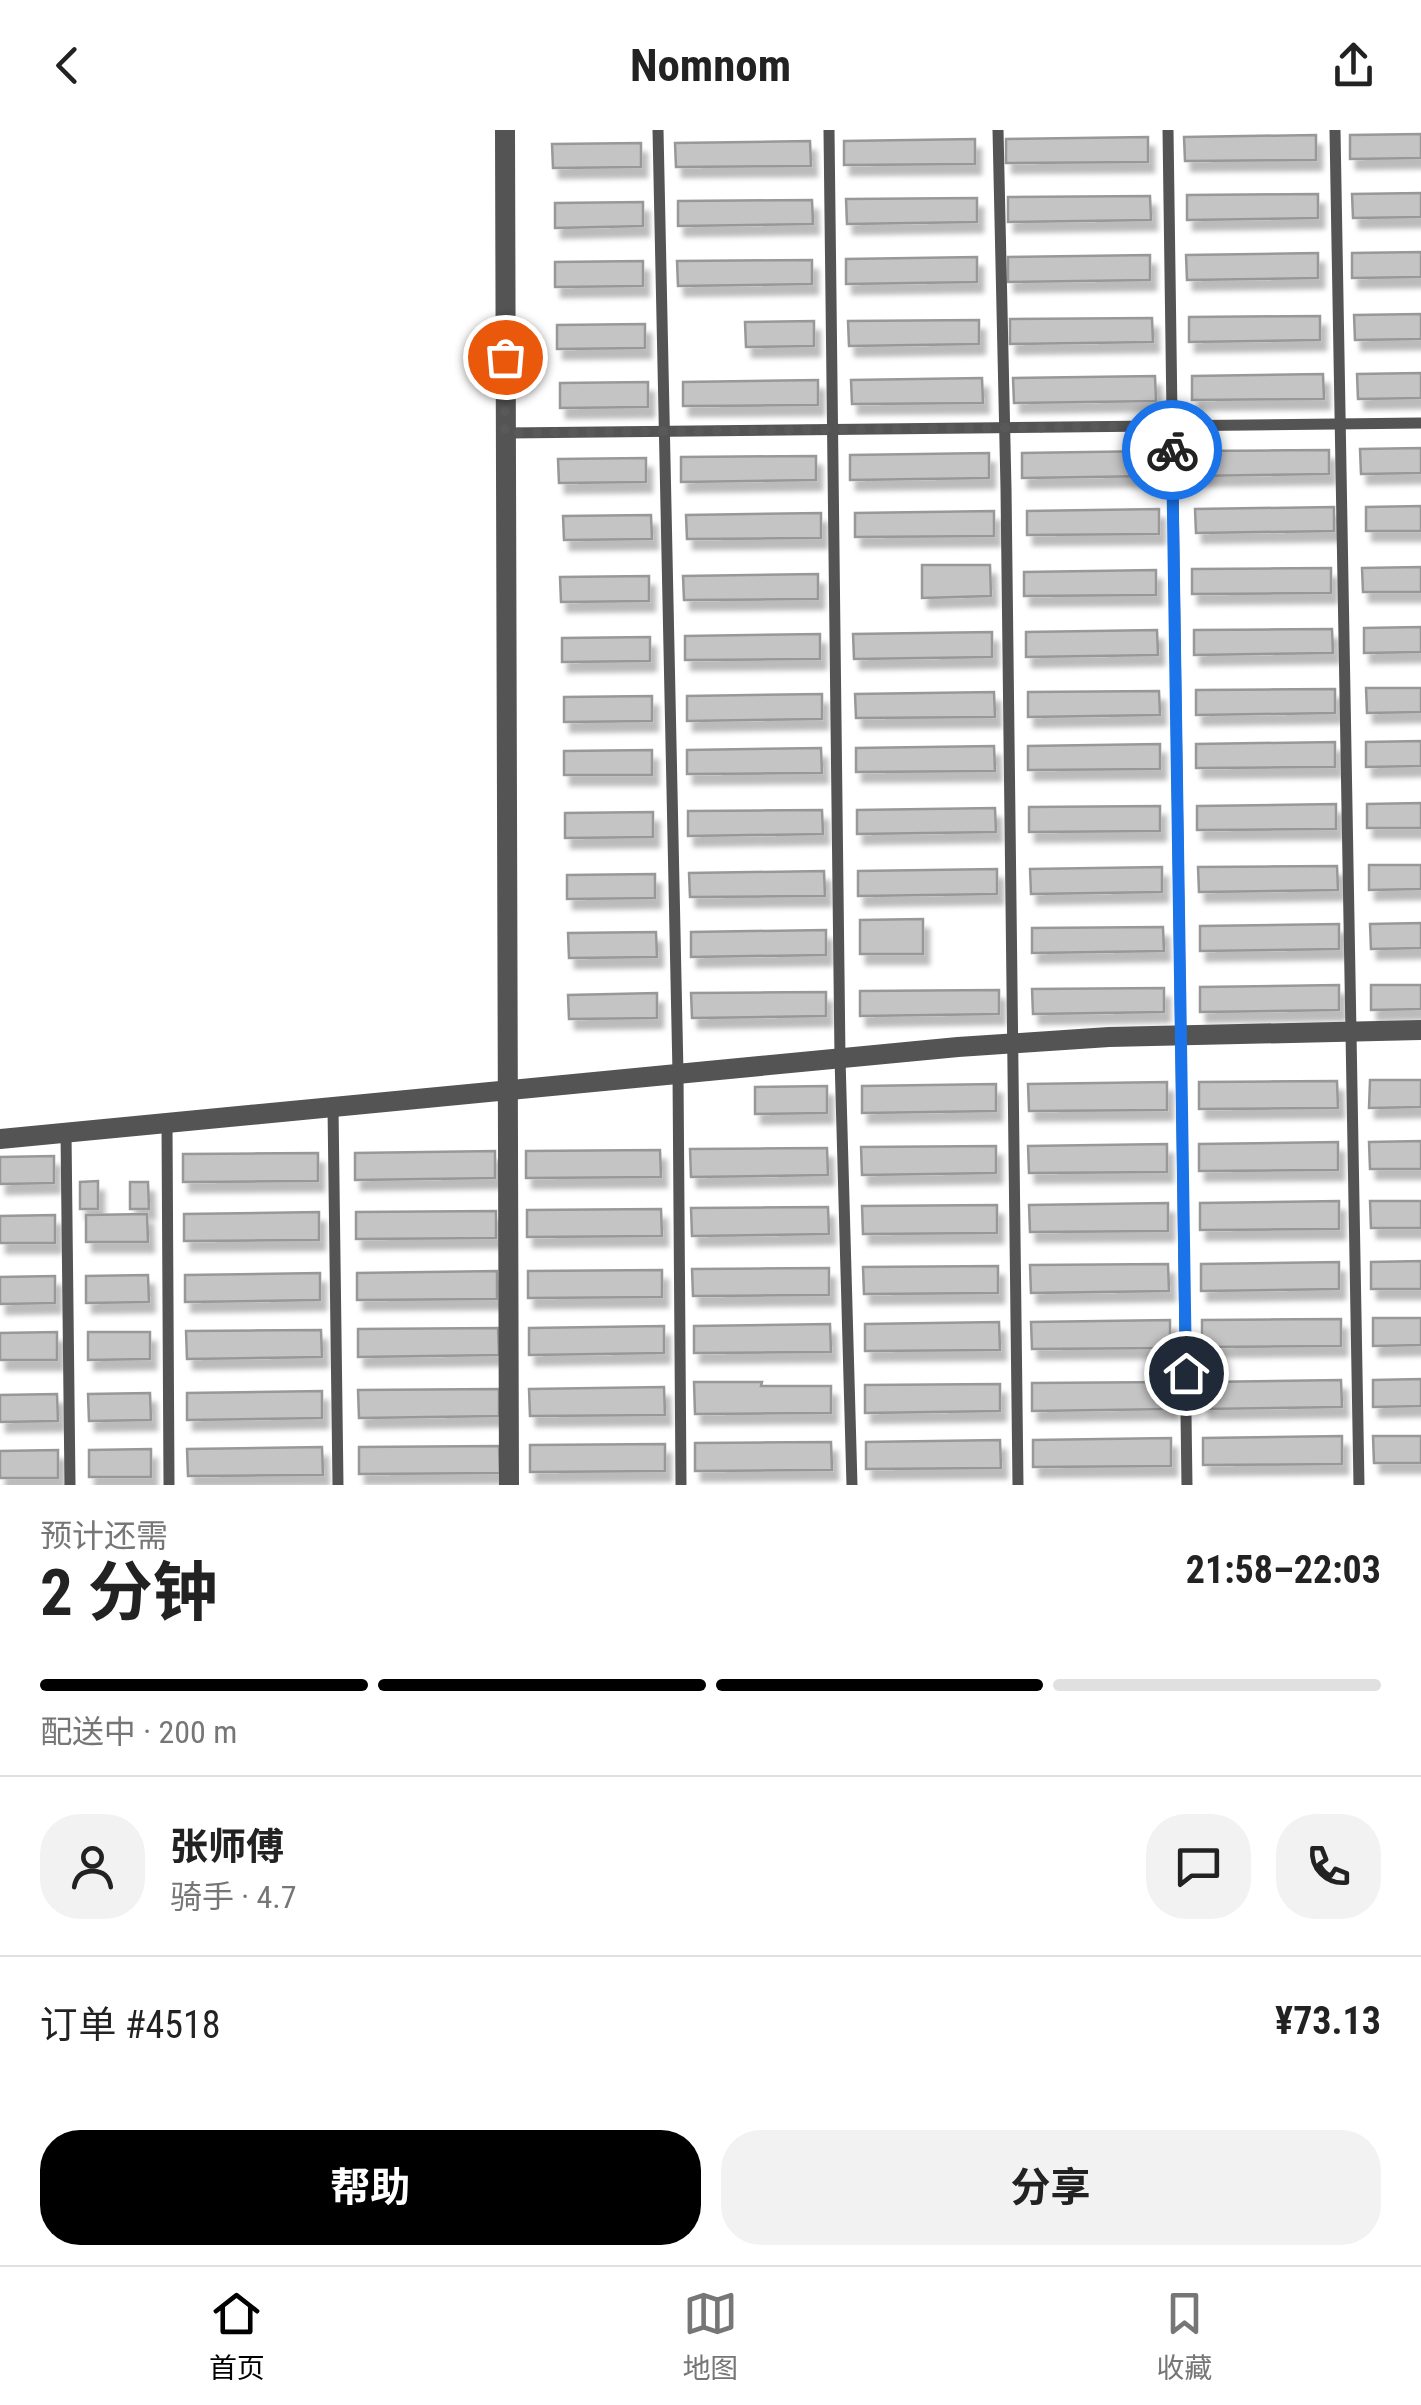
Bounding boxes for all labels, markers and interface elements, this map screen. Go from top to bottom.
icon: back [40,38,95,93]
icon: share [1326,38,1381,93]
text: Nomnom [630,39,791,92]
pin [463,315,548,400]
icon: bag [478,330,533,385]
courier [1122,400,1222,500]
icon: bike [1145,423,1200,478]
pin [1144,1331,1229,1416]
icon: home [1159,1346,1214,1401]
text: 预计还需 [40,1517,168,1555]
text: 21:58–22:03 [1186,1548,1381,1592]
text: 2 分钟 [40,1555,218,1631]
text: 配送中 · 200 m [40,1713,237,1751]
button: person [40,1814,145,1919]
button: chat [1146,1814,1251,1919]
button: phone [1276,1814,1381,1919]
text: 张师傅 [170,1825,284,1869]
text: 骑手 · 4.7 [170,1878,297,1916]
text: ¥73.13 [1275,1999,1381,2043]
text: 订单 #4518 [40,2003,221,2047]
button: 帮助 [40,2130,701,2245]
button: 分享 [721,2130,1381,2245]
tab: 首页 [209,2286,265,2386]
tab: 地图 [682,2286,738,2386]
tab: 收藏 [1156,2286,1212,2386]

